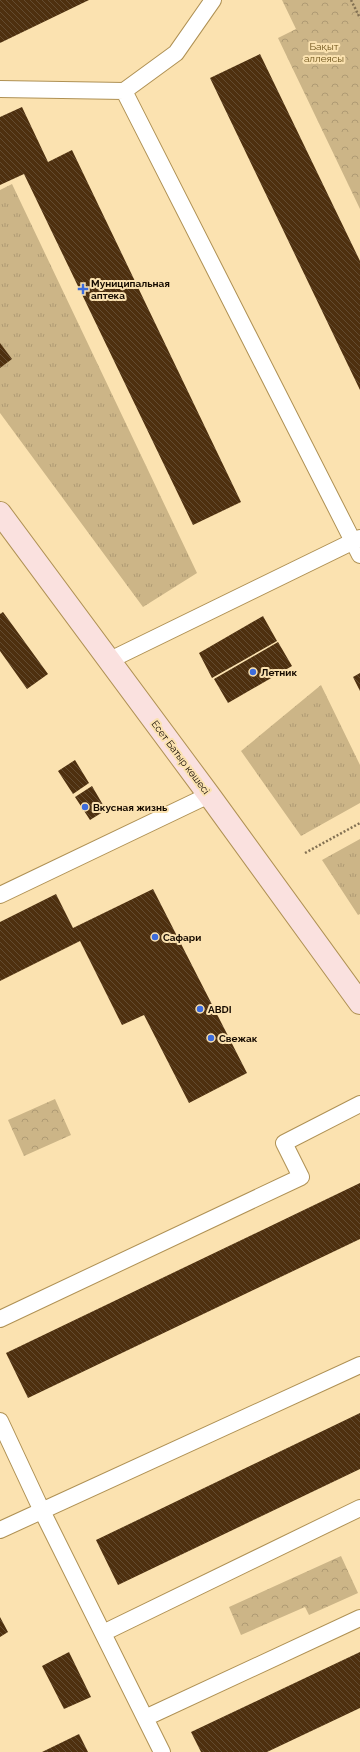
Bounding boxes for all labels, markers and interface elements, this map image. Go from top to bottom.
park label: Бақыт аллеясы [304,41,344,64]
place label: Муниципальная аптека [91,278,170,301]
marker: Муниципальная аптека [78,284,88,294]
marker: Летник [248,667,258,677]
place label: Летник [261,667,297,678]
street label: Есет Батыр көшесі [149,718,212,796]
marker: Вкусная жизнь [80,802,90,812]
place label: Вкусная жизнь [93,802,168,813]
marker: Сафари [150,932,160,942]
place label: Сафари [163,932,201,943]
marker: ABDI [195,1004,205,1014]
place label: ABDI [208,1004,232,1015]
marker: Свежак [206,1033,216,1043]
place label: Свежак [219,1033,258,1044]

